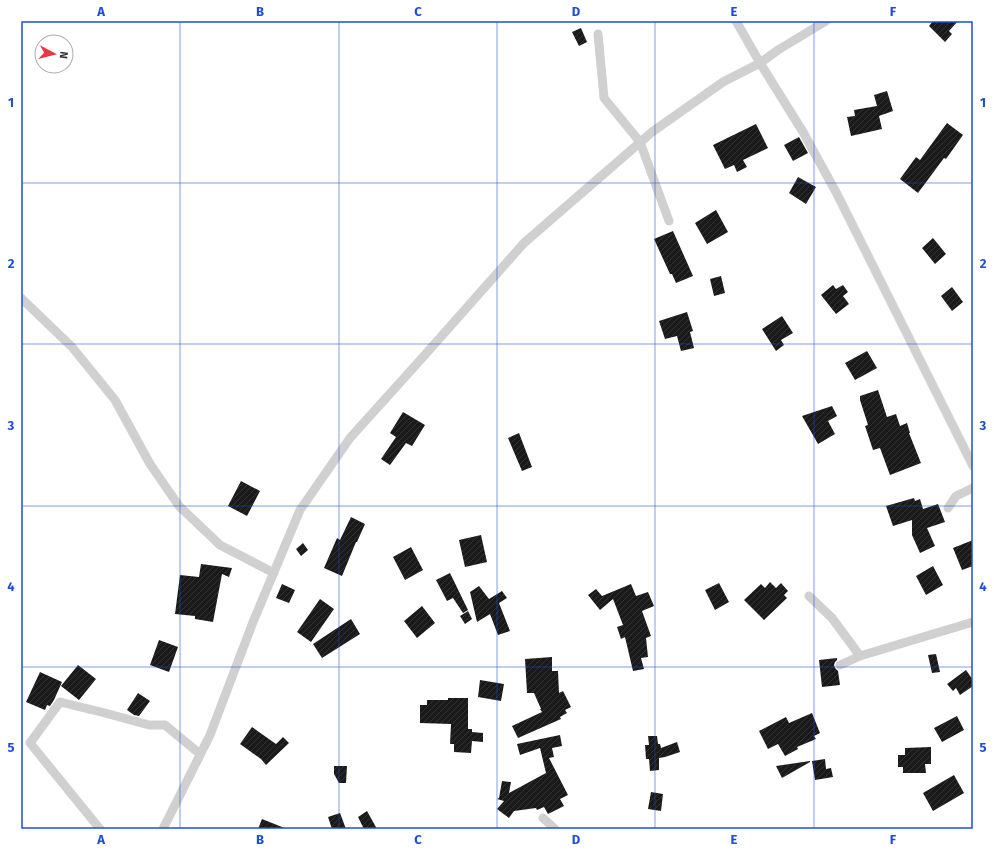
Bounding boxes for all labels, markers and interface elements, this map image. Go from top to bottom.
text: A [96,4,105,19]
text: B [256,4,264,19]
text: C [414,4,422,19]
text: D [572,4,581,19]
text: E [731,4,738,19]
text: F [890,4,897,19]
north arrow [34,34,74,74]
text: N [57,51,70,60]
text: 1 [8,95,14,110]
text: 1 [980,95,986,110]
text: 2 [8,256,15,271]
text: 2 [980,256,987,271]
text: 3 [7,418,15,433]
text: 3 [979,418,987,433]
text: 4 [7,579,15,594]
text: 4 [979,579,987,594]
text: 5 [8,740,15,755]
text: 5 [980,740,987,755]
text: A [96,832,105,847]
text: B [256,832,264,847]
text: C [414,832,422,847]
text: D [572,832,581,847]
text: E [731,832,738,847]
text: F [890,832,897,847]

